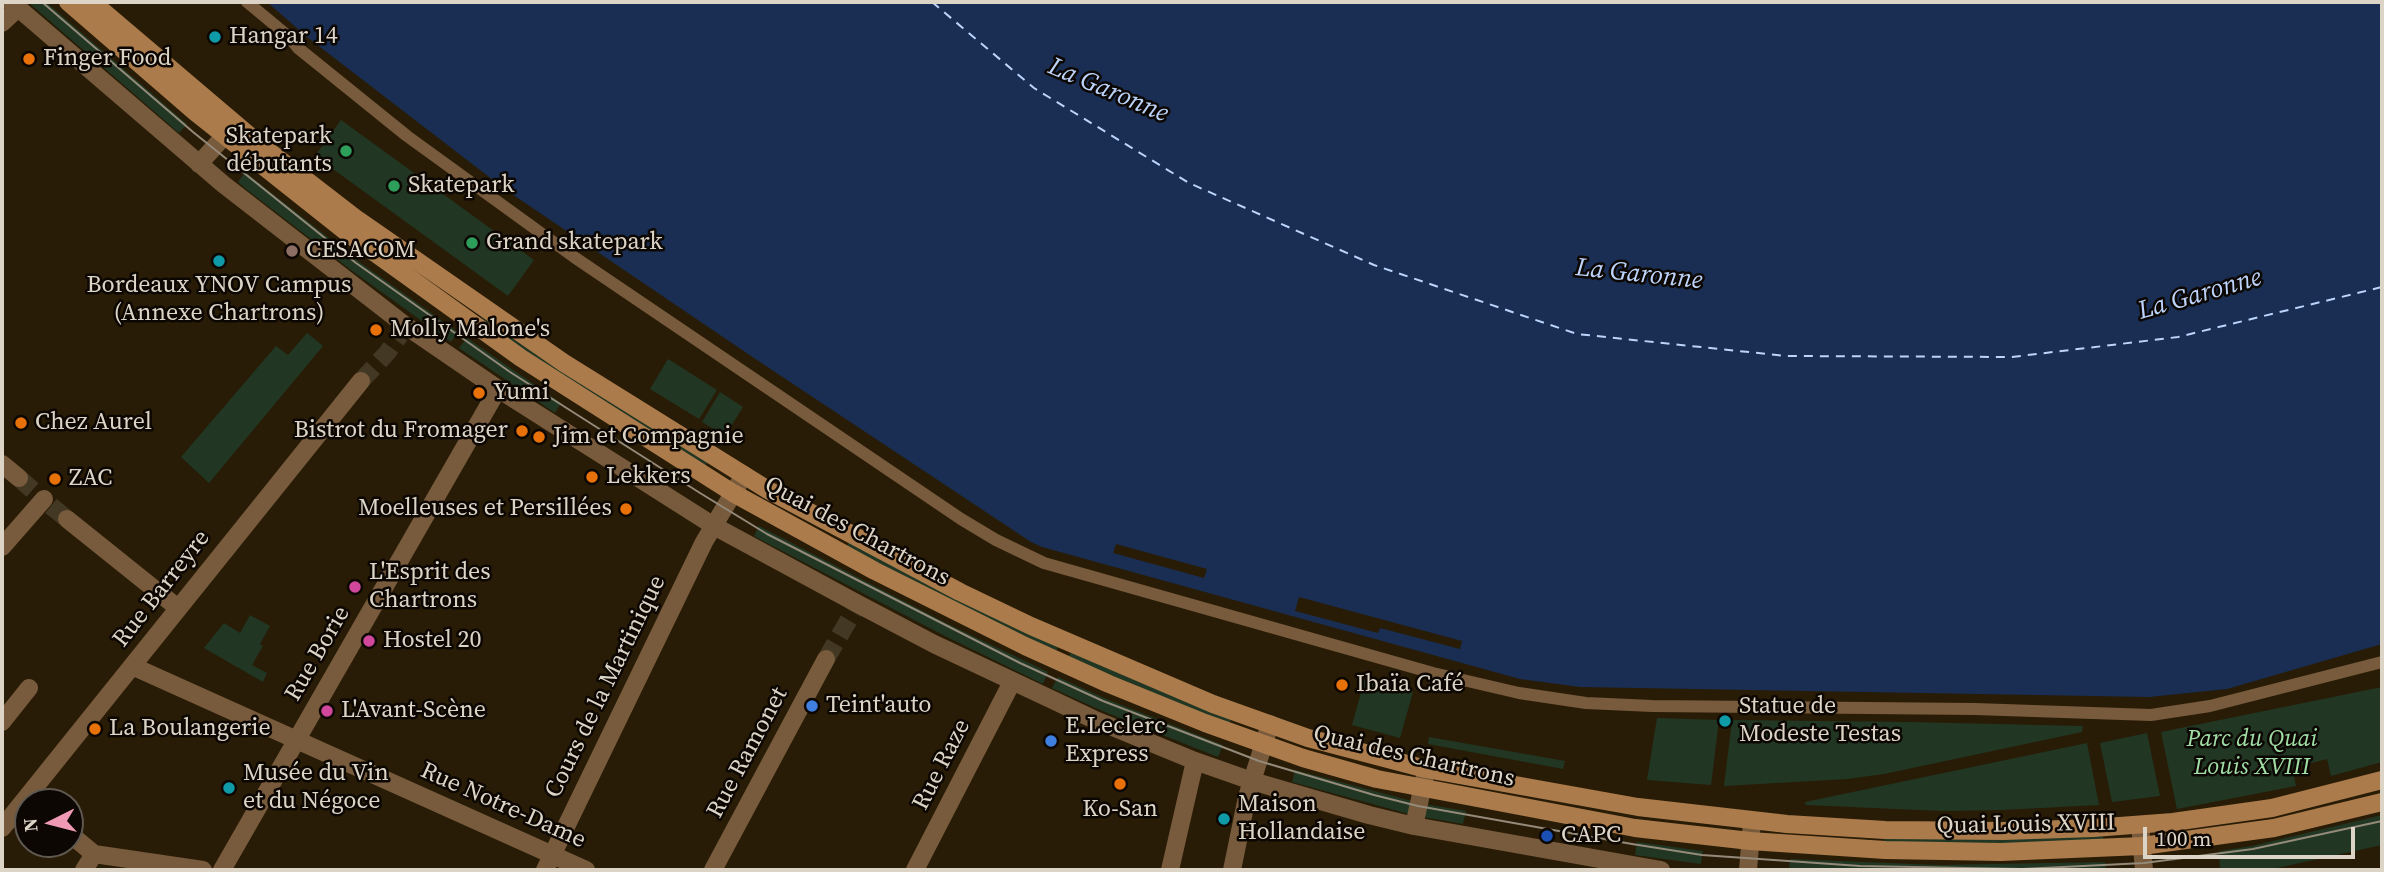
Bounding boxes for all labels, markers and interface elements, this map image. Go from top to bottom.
place label: Hangar 14 [229,23,338,51]
marker: Hangar 14 [207,29,223,45]
place label: Finger Food [43,45,171,73]
marker: Finger Food [21,51,37,67]
water label: La Garonne [1043,52,1173,130]
place label: Skatepark débutants [226,123,332,179]
marker: Skatepark débutants [338,143,354,159]
place label: Skatepark [408,172,514,200]
marker: Skatepark [386,178,402,194]
place label: Grand skatepark [486,229,663,257]
marker: Grand skatepark [464,235,480,251]
place label: CESACOM [306,237,416,265]
marker: CESACOM [284,243,300,259]
marker: Bordeaux YNOV Campus (Annexe Chartrons) [211,253,227,269]
water label: La Garonne [1574,253,1704,297]
water label: La Garonne [2135,262,2265,328]
place label: Bordeaux YNOV Campus (Annexe Chartrons) [86,272,352,328]
place label: Molly Malone's [390,316,550,344]
marker: Molly Malone's [368,322,384,338]
place label: Yumi [493,379,549,407]
marker: Yumi [471,385,487,401]
place label: Chez Aurel [35,409,152,437]
marker: Chez Aurel [13,415,29,431]
place label: Bistrot du Fromager [294,417,508,445]
marker: Bistrot du Fromager [514,423,530,439]
place label: Jim et Compagnie [553,423,744,451]
marker: Jim et Compagnie [531,429,547,445]
place label: Lekkers [606,463,691,491]
place label: ZAC [69,465,112,493]
marker: Lekkers [584,469,600,485]
marker: ZAC [47,471,63,487]
street label: Quai des Chartrons [759,471,955,593]
place label: Moelleuses et Persillées [358,495,612,523]
marker: Moelleuses et Persillées [618,501,634,517]
street label: Rue Barreyre [107,525,217,653]
place label: L'Esprit des Chartrons [369,559,491,615]
street label: Cours de la Martinique [540,571,672,803]
marker: L'Esprit des Chartrons [347,579,363,595]
street label: Rue Borie [279,601,357,707]
place label: Hostel 20 [383,627,482,655]
marker: Hostel 20 [361,633,377,649]
place label: Ibaïa Café [1356,671,1464,699]
marker: Ibaïa Café [1334,677,1350,693]
street label: Rue Ramonet [701,683,795,823]
place label: Teint'auto [826,692,931,720]
place label: Statue de Modeste Testas [1739,693,1901,749]
place label: L'Avant-Scène [341,697,486,725]
marker: Teint'auto [804,698,820,714]
marker: L'Avant-Scène [319,703,335,719]
place label: E.Leclerc Express [1065,713,1166,769]
marker: Statue de Modeste Testas [1717,713,1733,729]
place label: La Boulangerie [109,715,271,743]
street label: Rue Raze [907,715,977,815]
street label: Quai des Chartrons [1310,720,1518,794]
marker: La Boulangerie [87,721,103,737]
park label: Parc du Quai Louis XVIII [2186,726,2318,782]
marker: E.Leclerc Express [1043,733,1059,749]
street label: Rue Notre-Dame [416,757,590,855]
place label: Musée du Vin et du Négoce [243,760,389,816]
marker: Ko-San [1112,776,1128,792]
marker: Musée du Vin et du Négoce [221,780,237,796]
north arrow [14,788,84,858]
place label: Maison Hollandaise [1238,791,1365,847]
place label: Ko-San [1082,796,1158,824]
street label: Quai Louis XVIII [1936,809,2116,841]
marker: Maison Hollandaise [1216,811,1232,827]
scale bar [2146,812,2358,856]
text: N [16,817,44,833]
place label: CAPC [1561,822,1621,850]
text: 100 m [2156,824,2211,853]
marker: CAPC [1539,828,1555,844]

